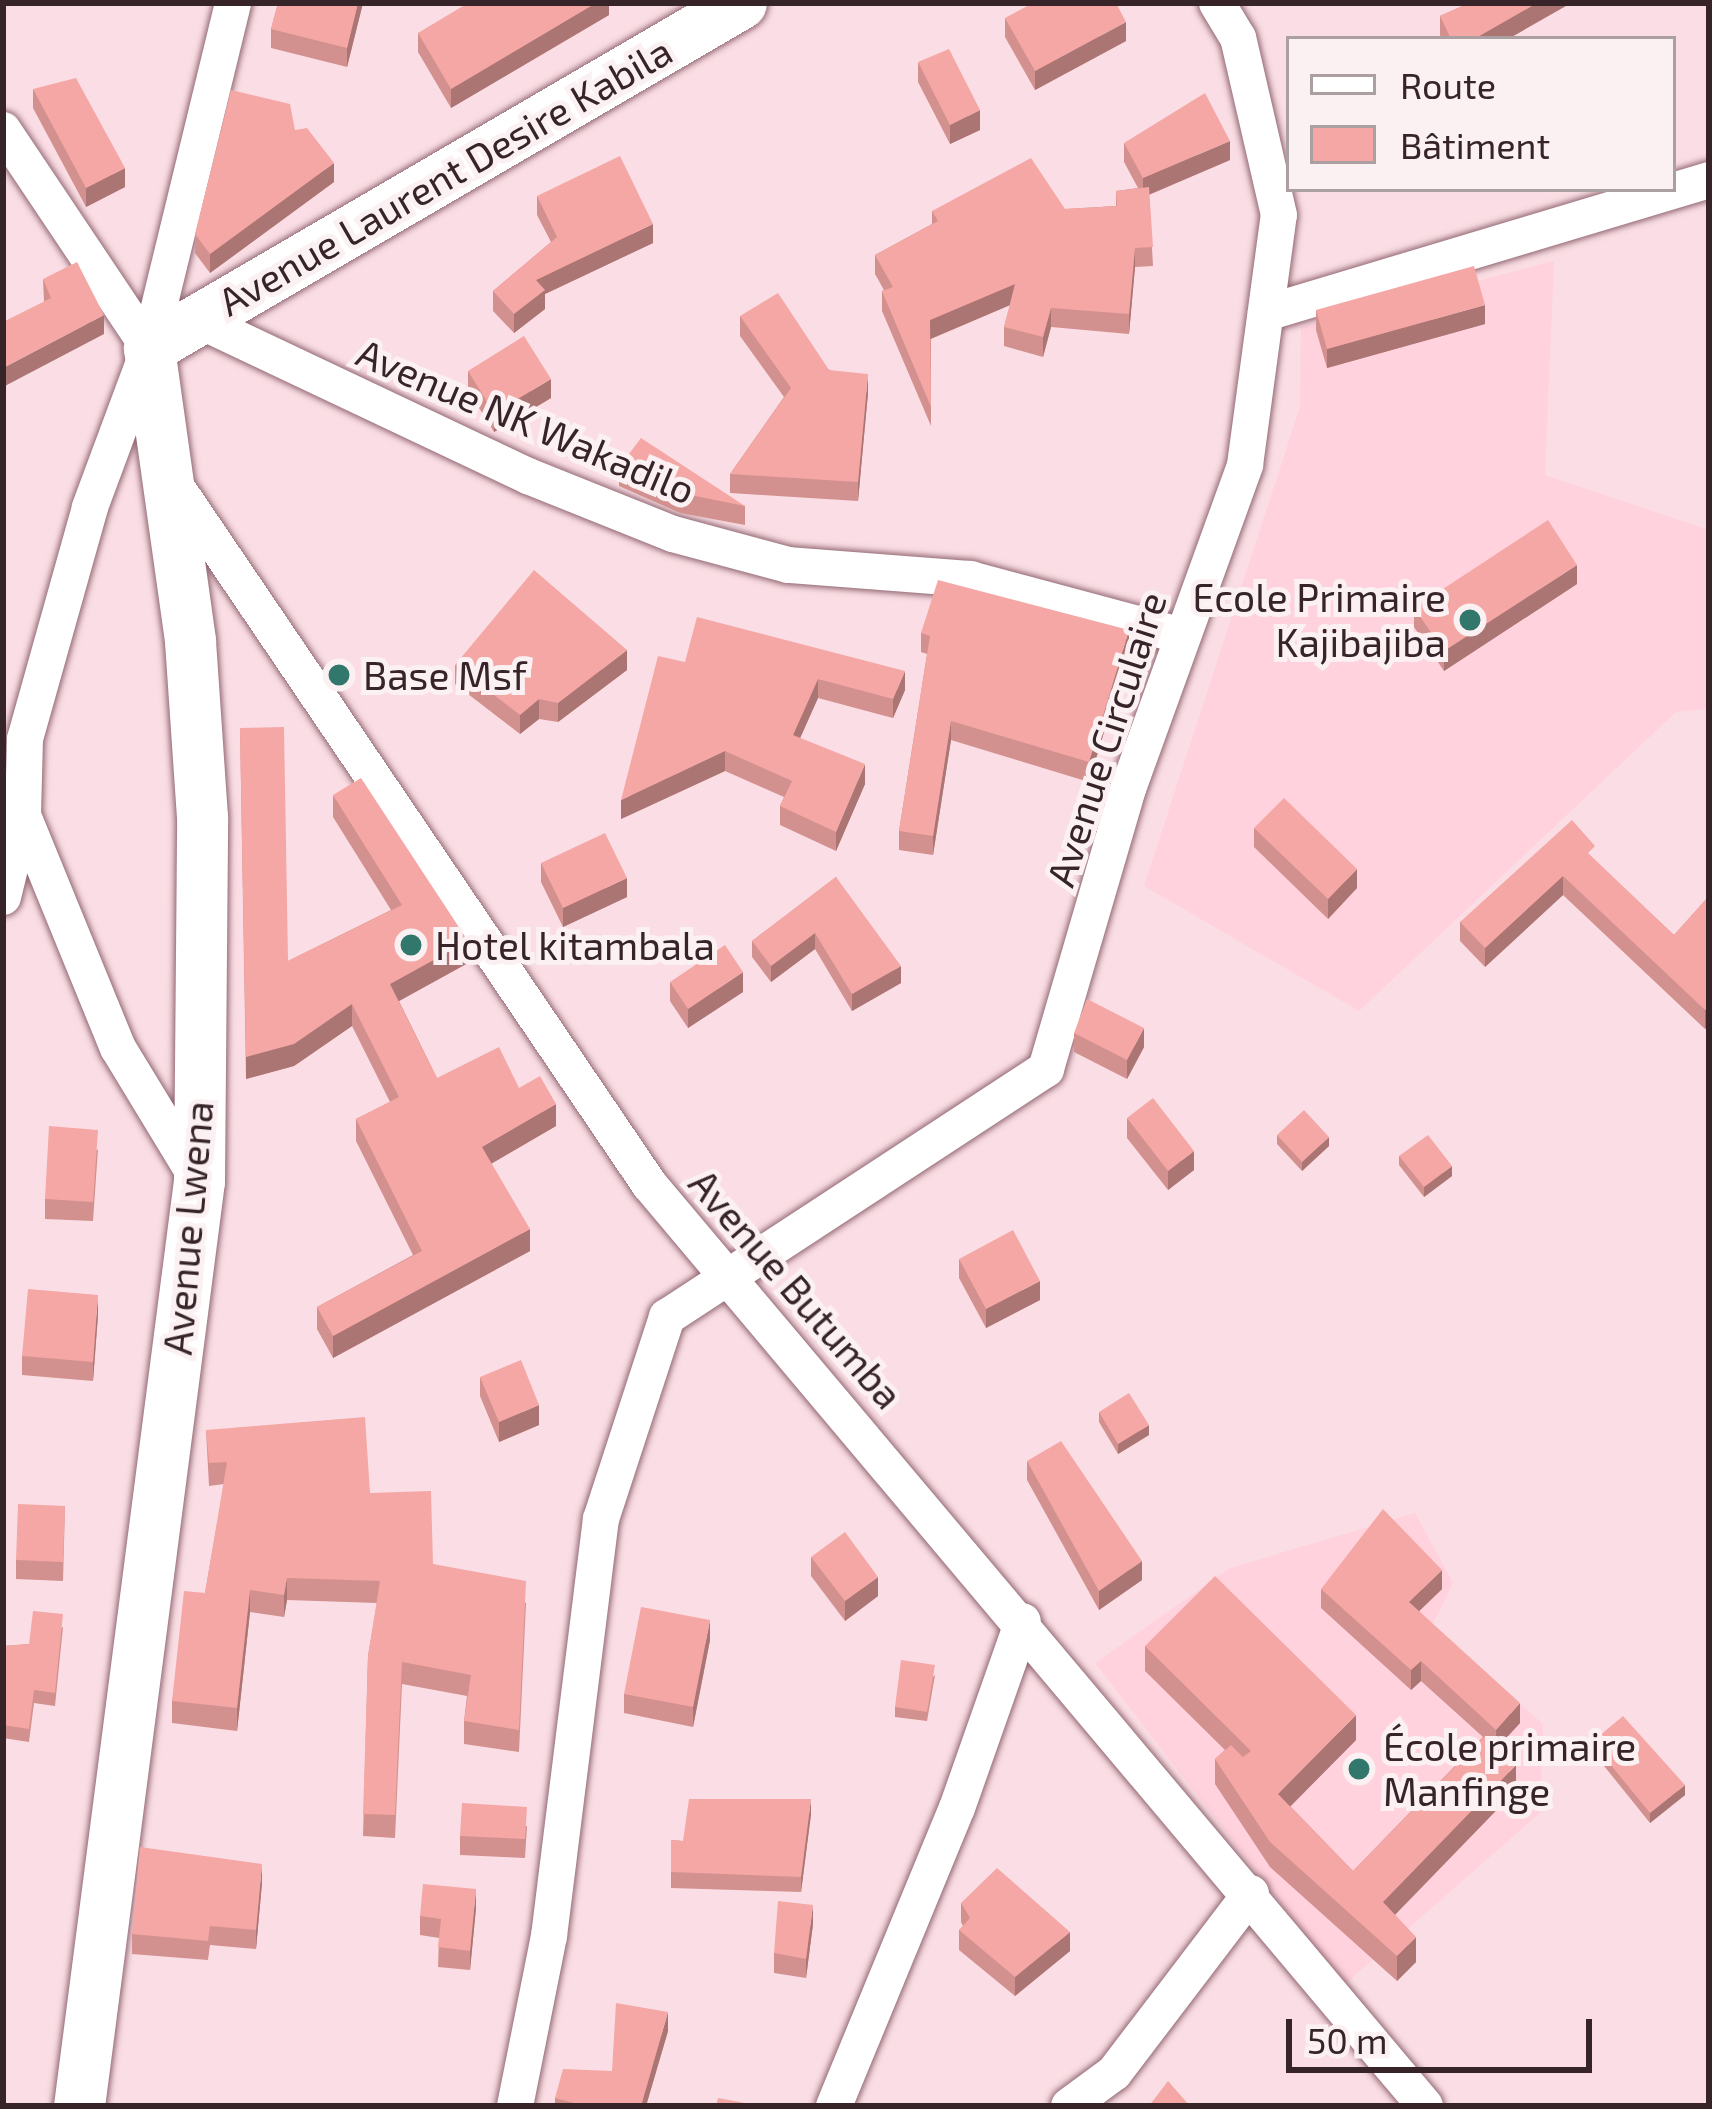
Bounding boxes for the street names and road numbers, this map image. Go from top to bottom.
street label: Avenue Laurent Desire Kabila [210,27,680,325]
street label: Avenue NK Wakadilo [350,328,702,514]
street label: Avenue Circulaire [1036,586,1176,892]
street label: Avenue Lwena [154,1099,222,1357]
street label: Avenue Butumba [680,1160,912,1418]

